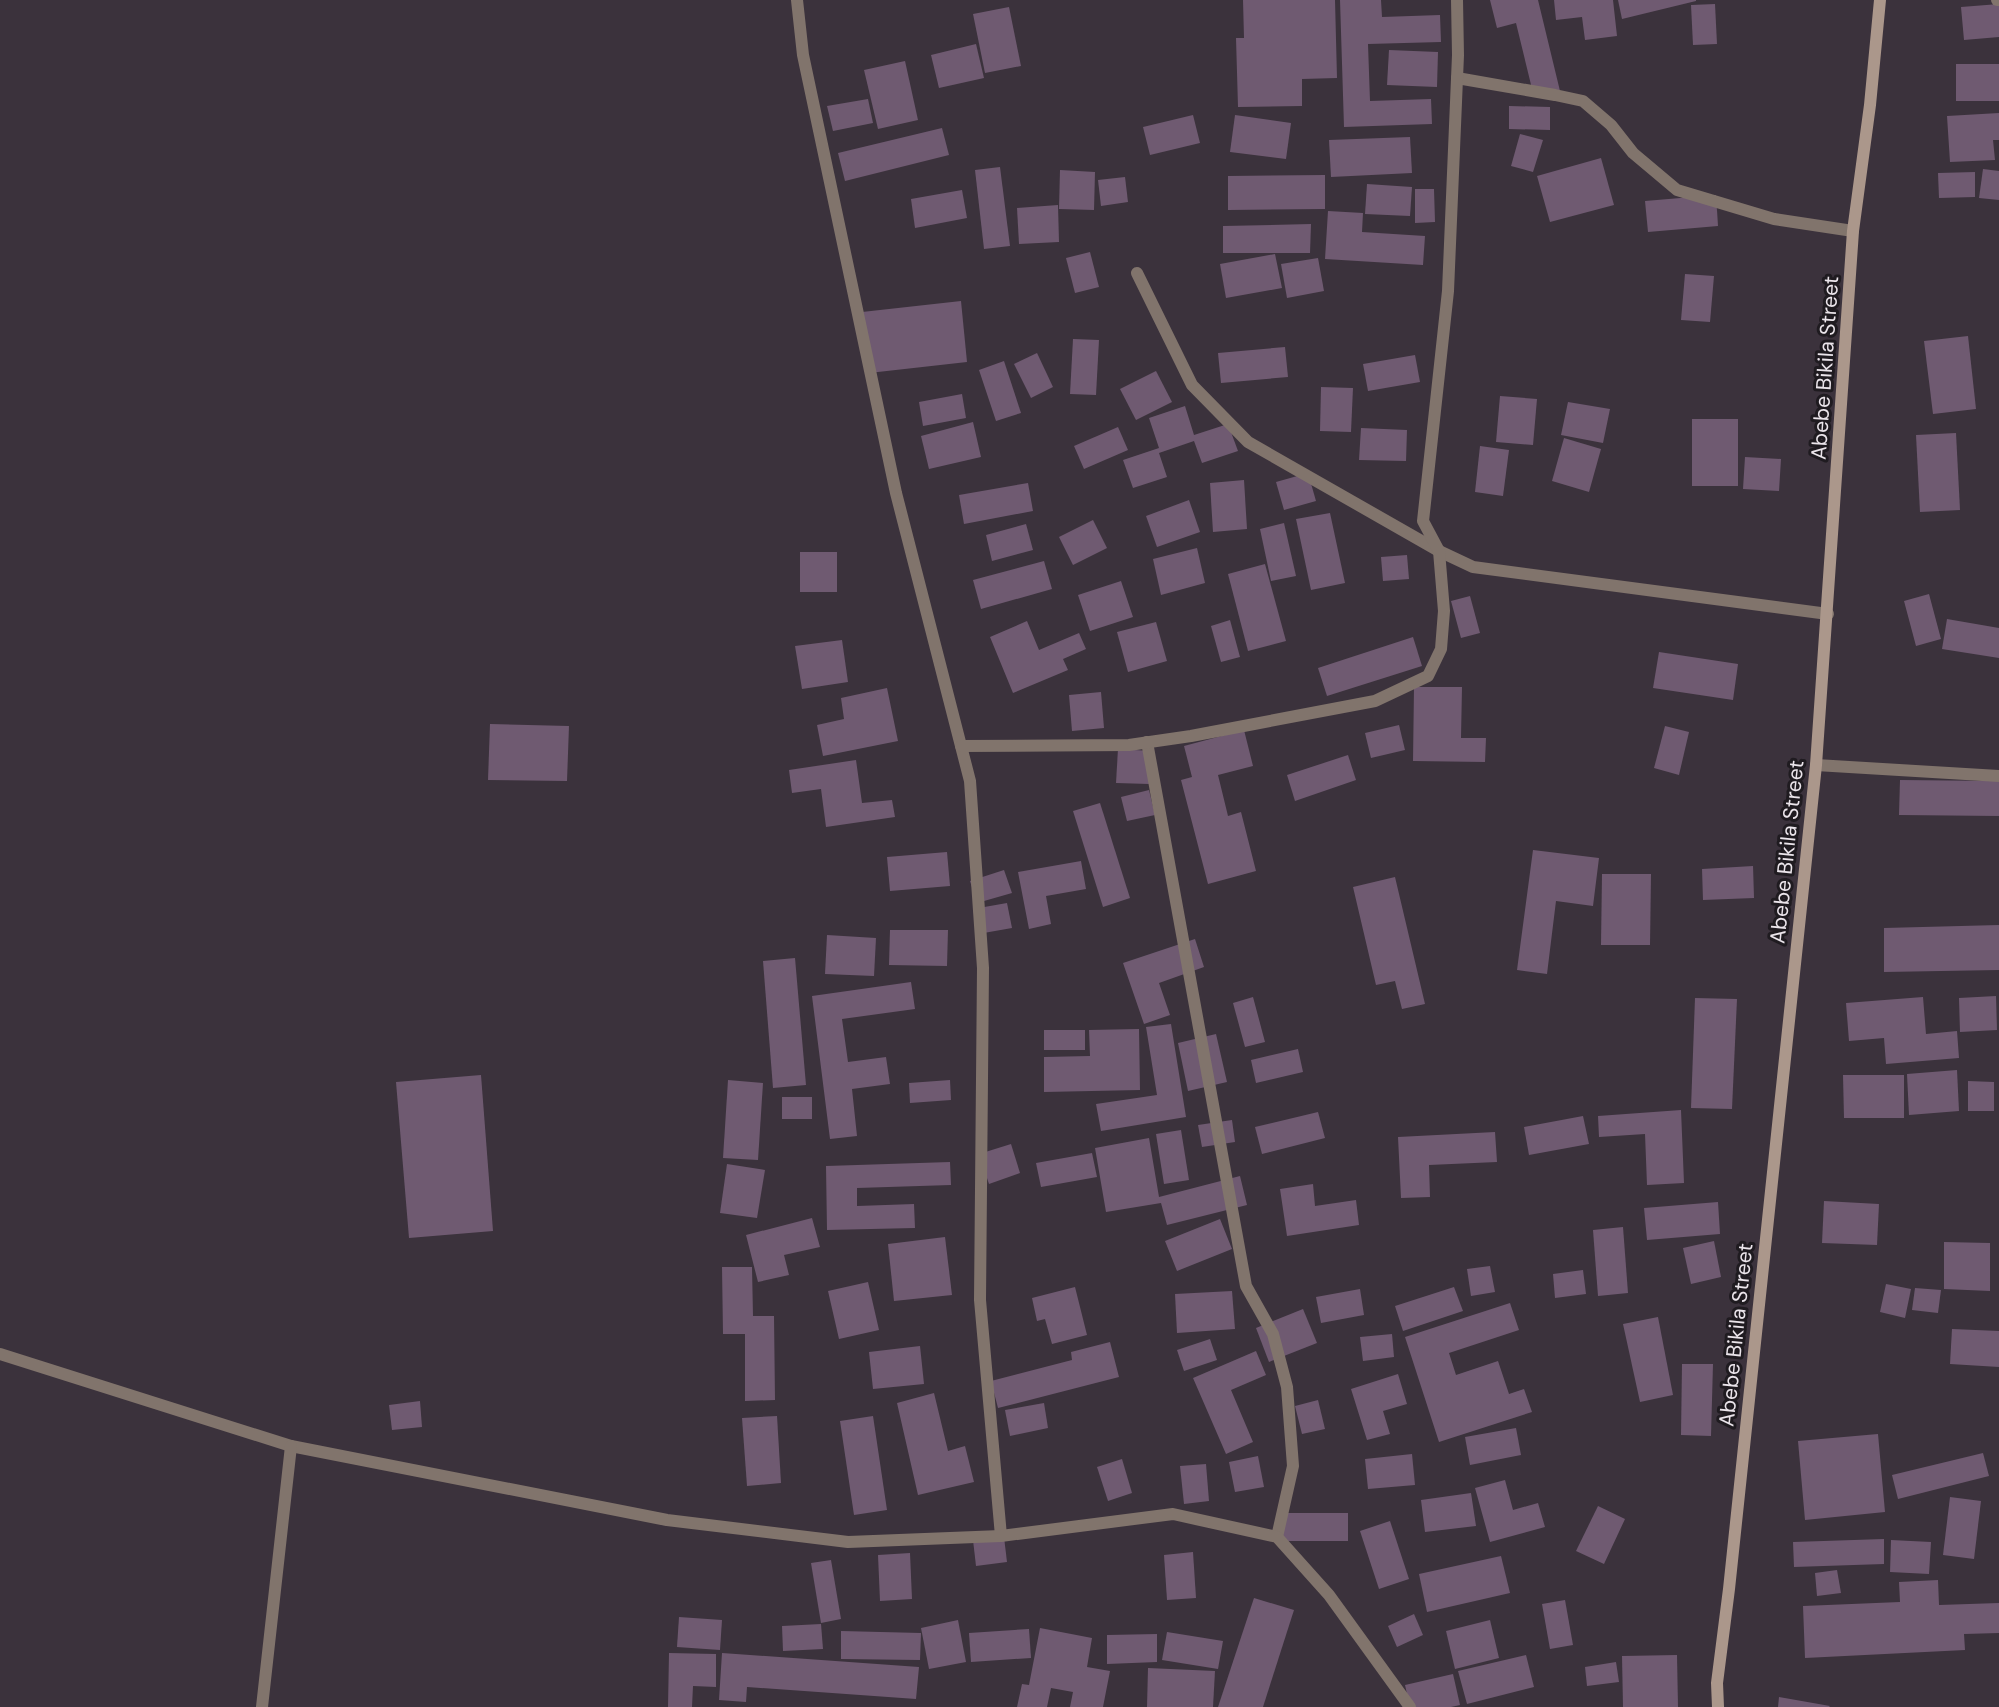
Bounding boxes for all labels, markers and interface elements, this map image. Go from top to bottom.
street label: Abebe Bikila Street [1805,275,1845,461]
street label: Abebe Bikila Street [1763,759,1811,945]
street label: Abebe Bikila Street [1712,1242,1760,1428]

